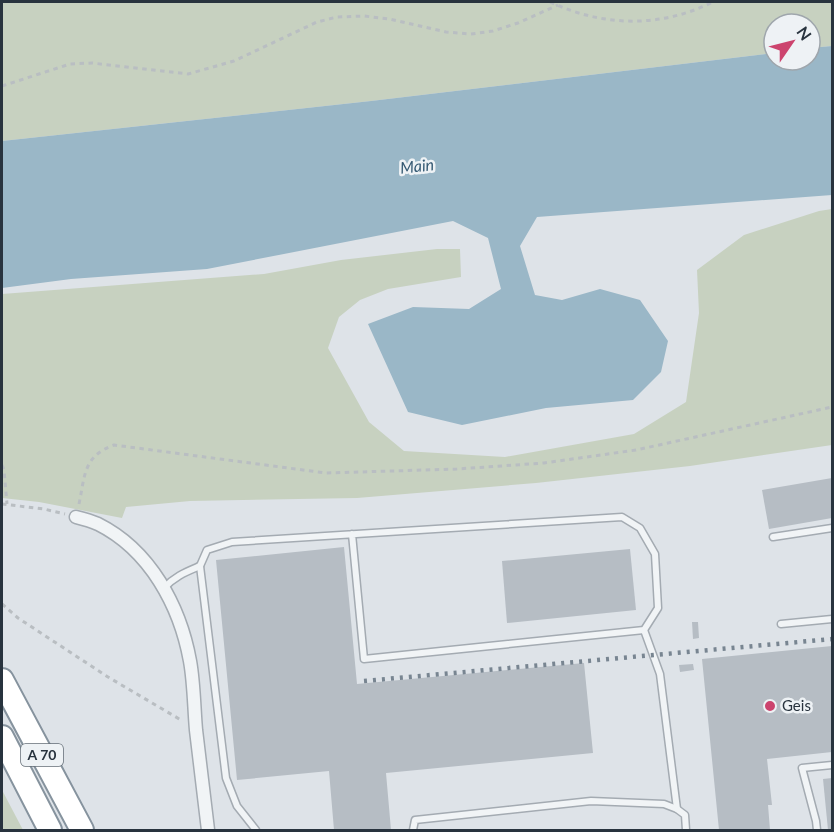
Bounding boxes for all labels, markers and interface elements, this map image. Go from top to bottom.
north arrow [762,12,822,72]
text: N [793,23,816,44]
water label: Main [399,154,435,177]
place label: Geis [782,696,811,714]
marker: Geis [763,699,777,713]
road number: A 70 [21,744,63,766]

